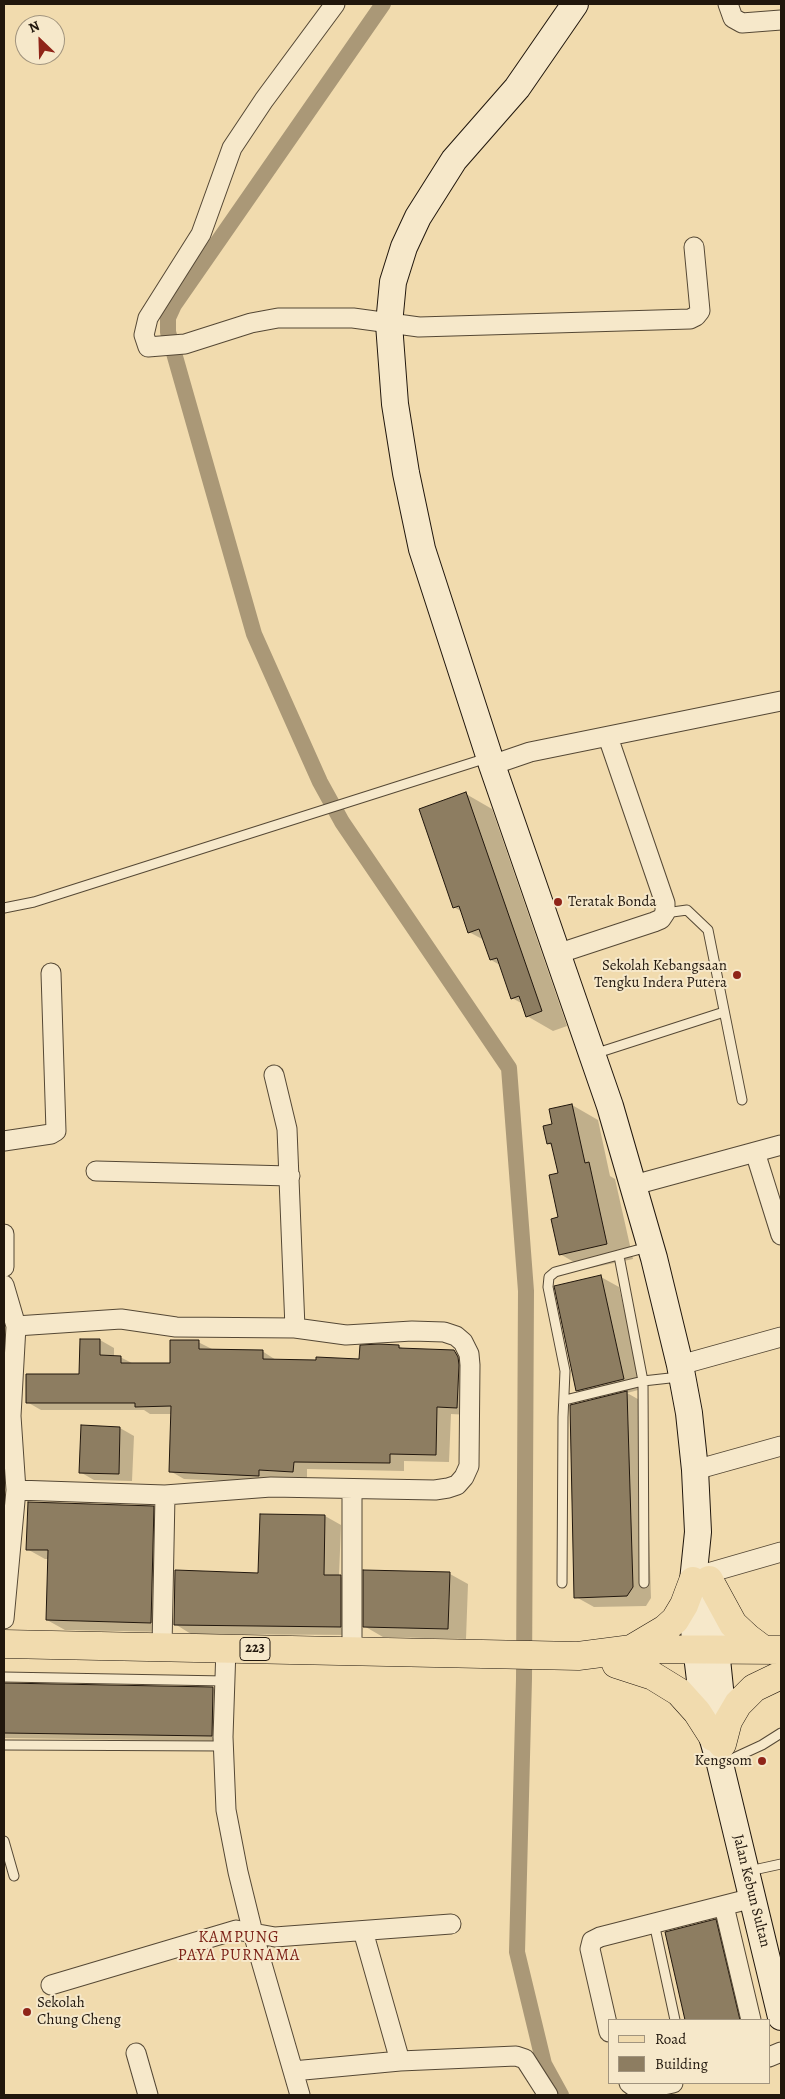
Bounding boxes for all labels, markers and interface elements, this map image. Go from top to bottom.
north arrow [15,15,65,65]
text: N [26,16,43,38]
place label: Teratak Bonda [568,893,656,911]
marker: Teratak Bonda [552,896,564,908]
place label: Sekolah Kebangsaan Tengku Indera Putera [594,957,727,992]
marker: Sekolah Kebangsaan Tengku Indera Putera [731,969,743,981]
road number: 223 [240,1638,270,1660]
place label: Kengsom [695,1752,752,1770]
marker: Kengsom [756,1755,768,1767]
street label: Jalan Kebun Sultan [728,1833,774,1949]
district label: KAMPUNG PAYA PURNAMA [176,1928,302,1966]
place label: Sekolah Chung Cheng [37,1994,121,2029]
marker: Sekolah Chung Cheng [21,2006,33,2018]
legend [608,2019,770,2084]
text: Road [655,2029,686,2049]
text: Building [655,2054,708,2074]

